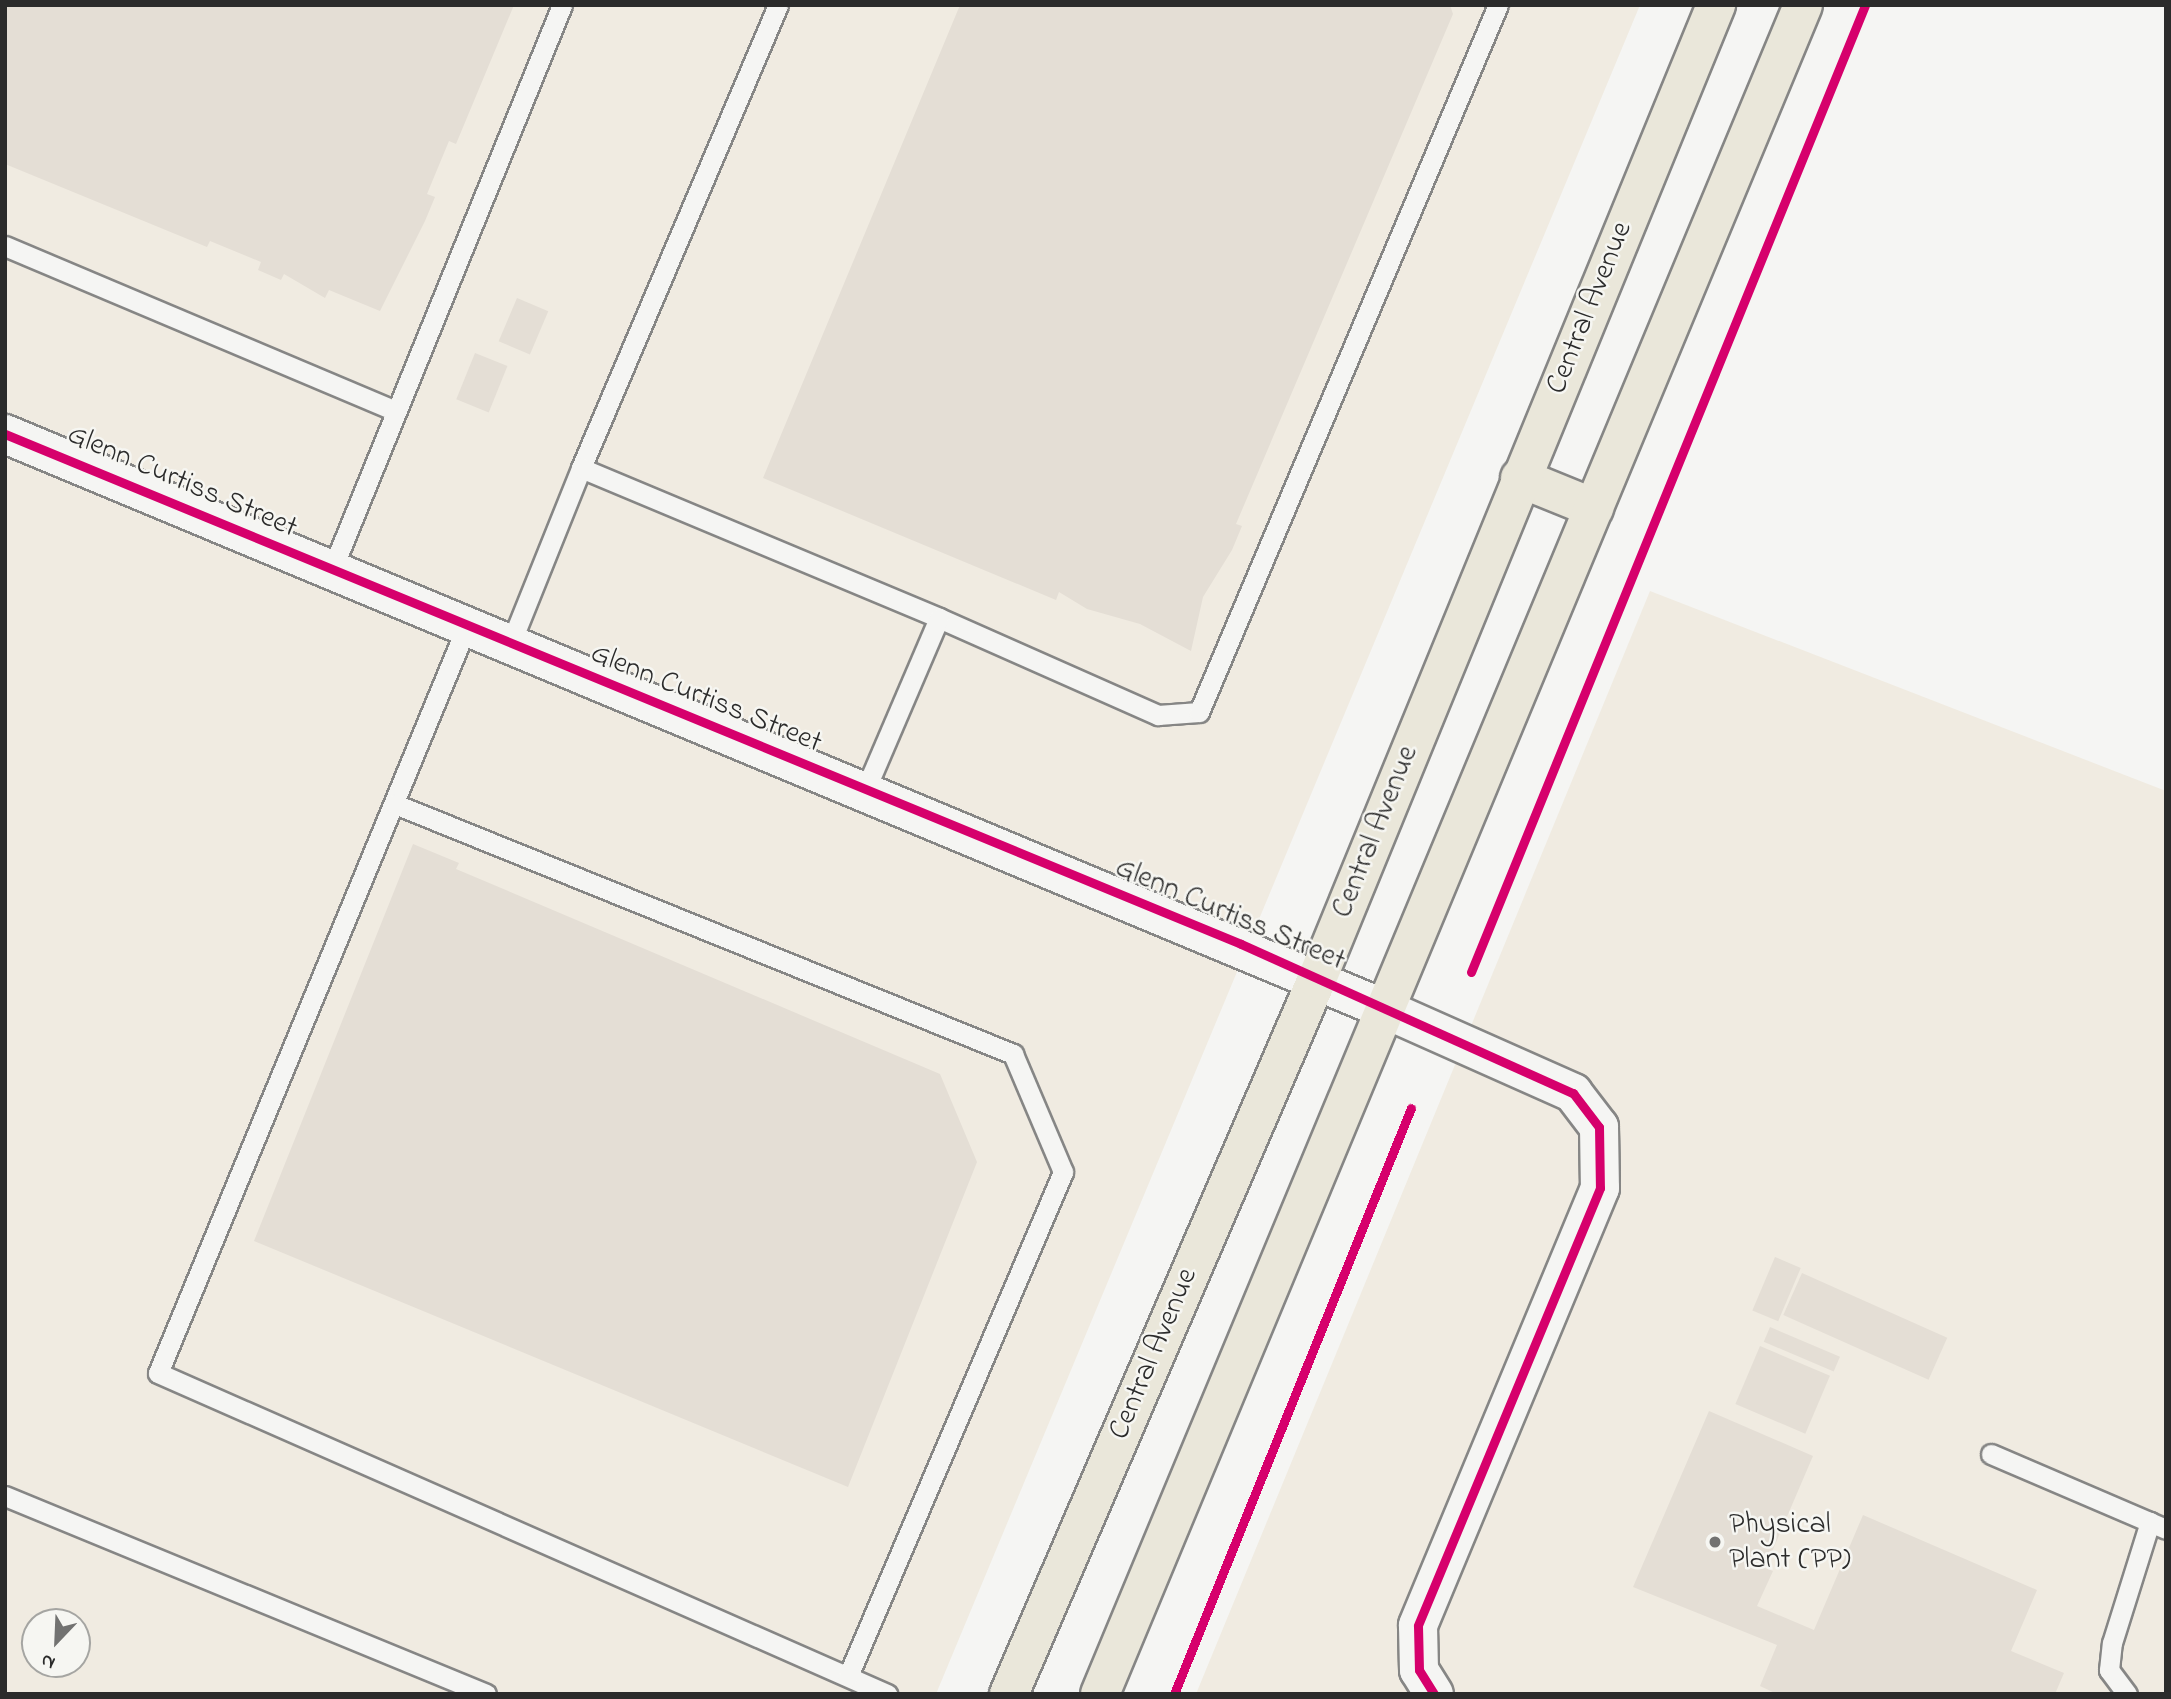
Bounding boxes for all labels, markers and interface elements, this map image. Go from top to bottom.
street label: Central Avenue [1539,217,1641,399]
street label: Glenn Curtiss Street [62,417,302,547]
street label: Glenn Curtiss Street [585,636,827,762]
street label: Central Avenue [1325,741,1427,923]
street label: Glenn Curtiss Street [1110,850,1350,980]
street label: Central Avenue [1102,1263,1206,1445]
place label: Physical Plant (PP) [1729,1507,1851,1578]
marker: Physical Plant (PP) [1707,1534,1723,1550]
north arrow [21,1608,91,1678]
text: N [37,1646,60,1676]

